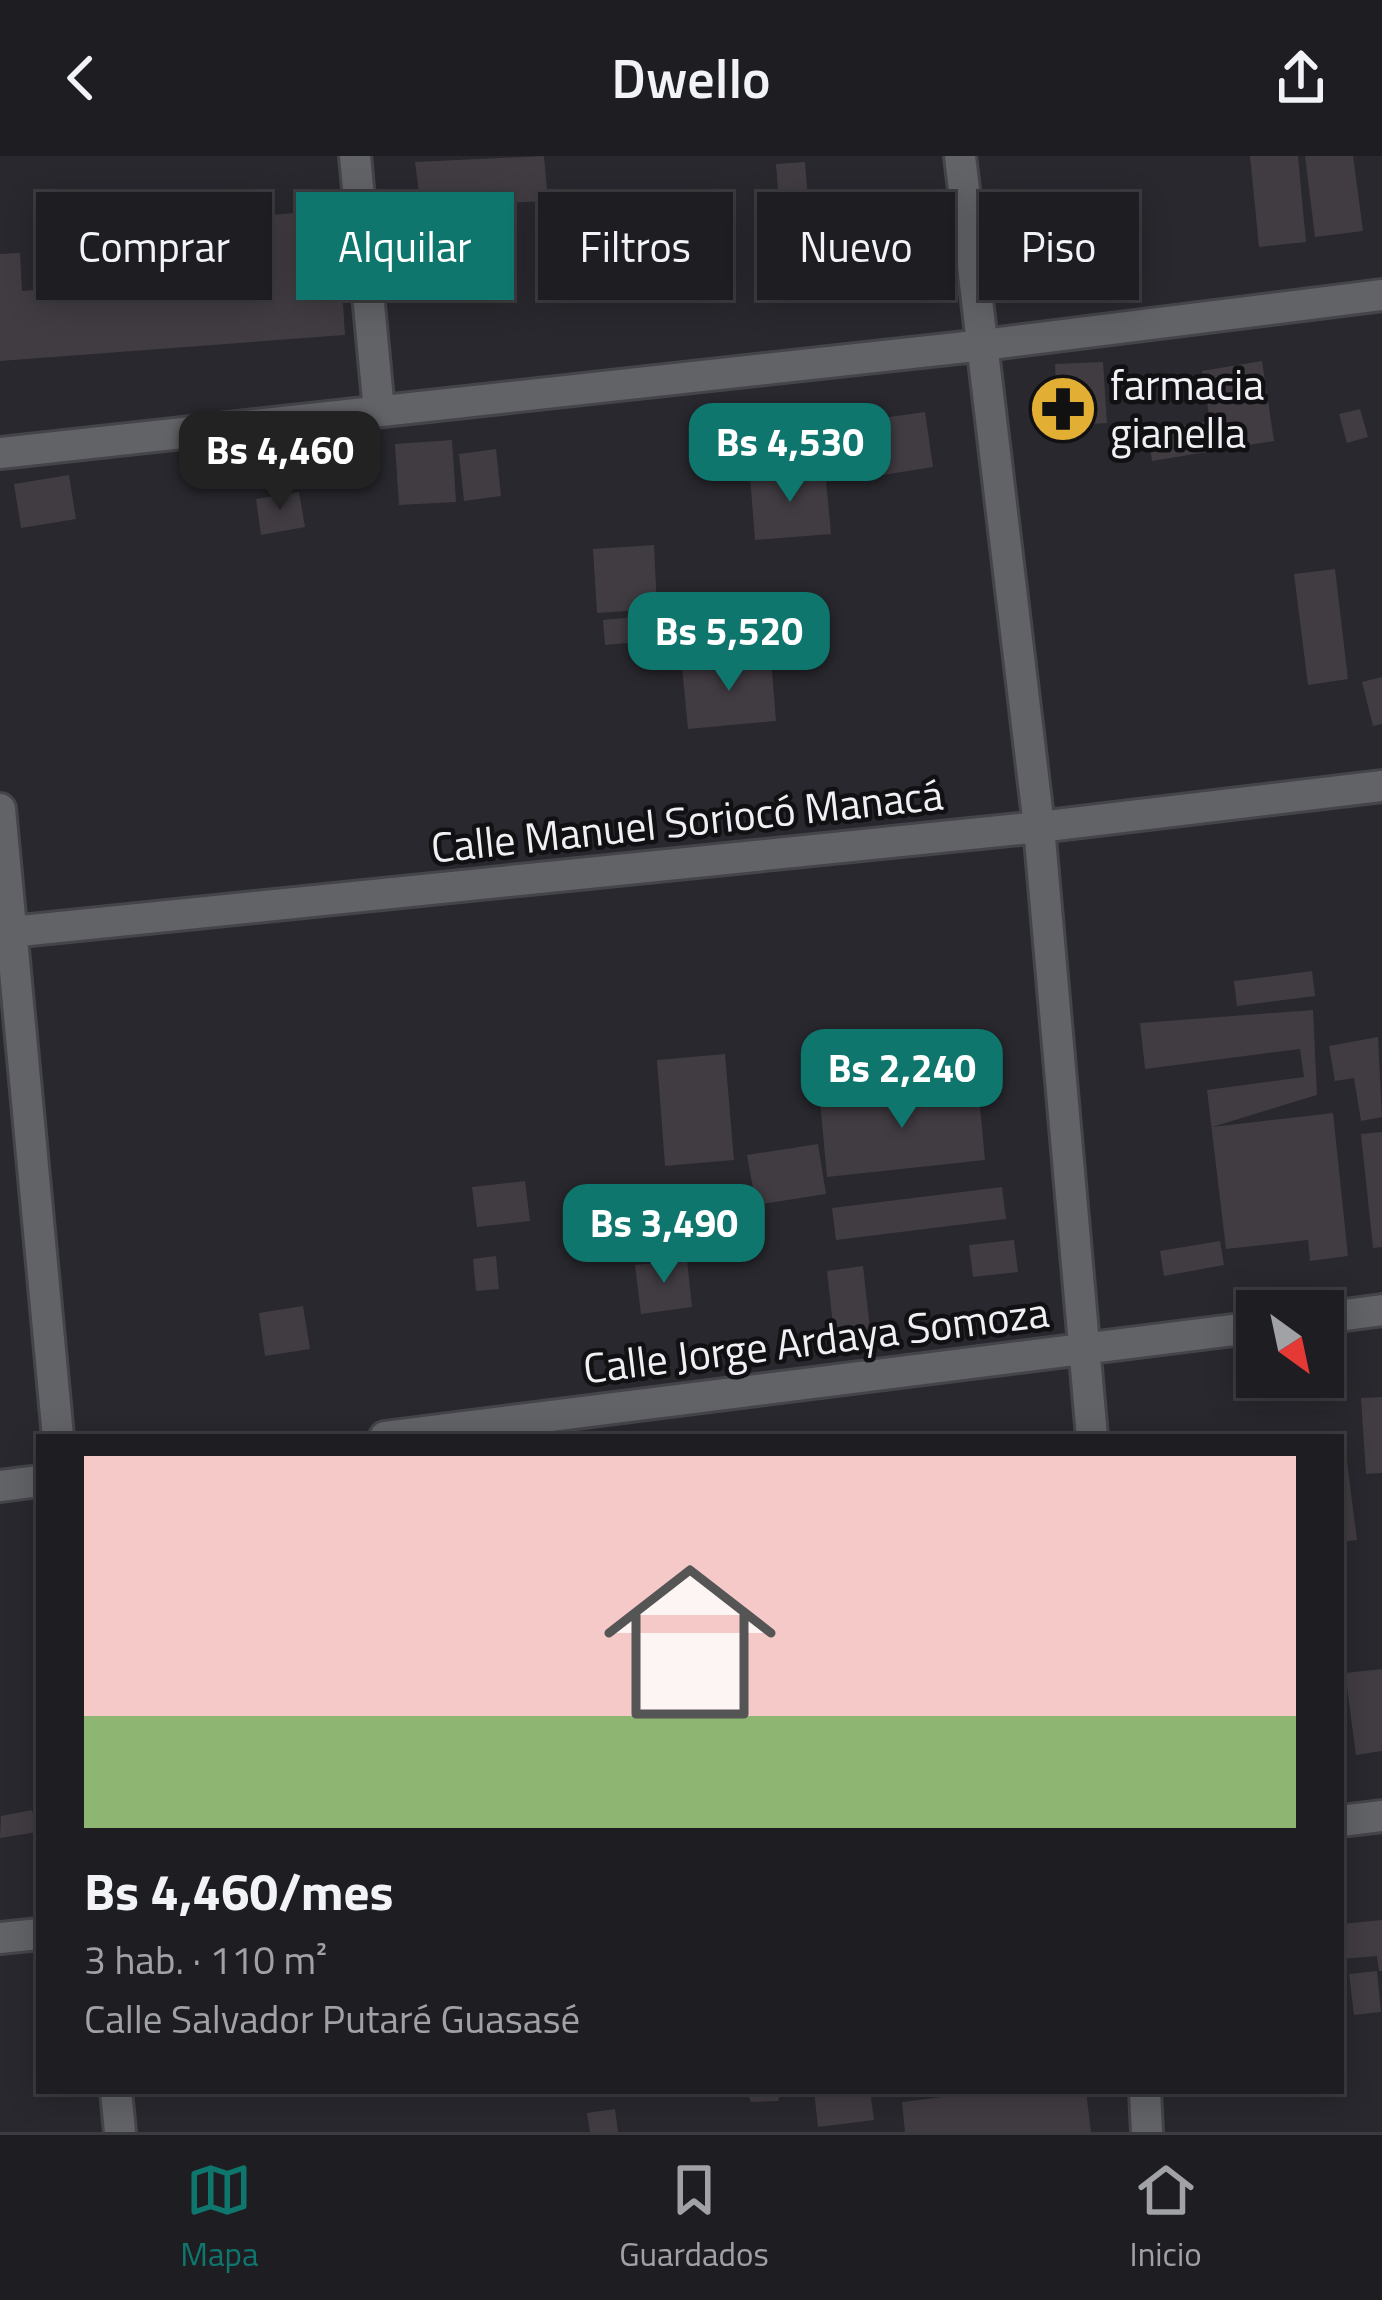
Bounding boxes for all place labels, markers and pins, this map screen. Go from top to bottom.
place label: farmacia gianella [1110,352,1264,464]
pharmacy icon: farmacia gianella [1028,374,1098,444]
pin: Bs 4,530 [666,403,914,505]
pin: Bs 4,460 [156,411,404,513]
pin: Bs 5,520 [605,592,853,694]
pin: Bs 2,240 [778,1029,1026,1131]
pin: Bs 3,490 [540,1184,788,1286]

